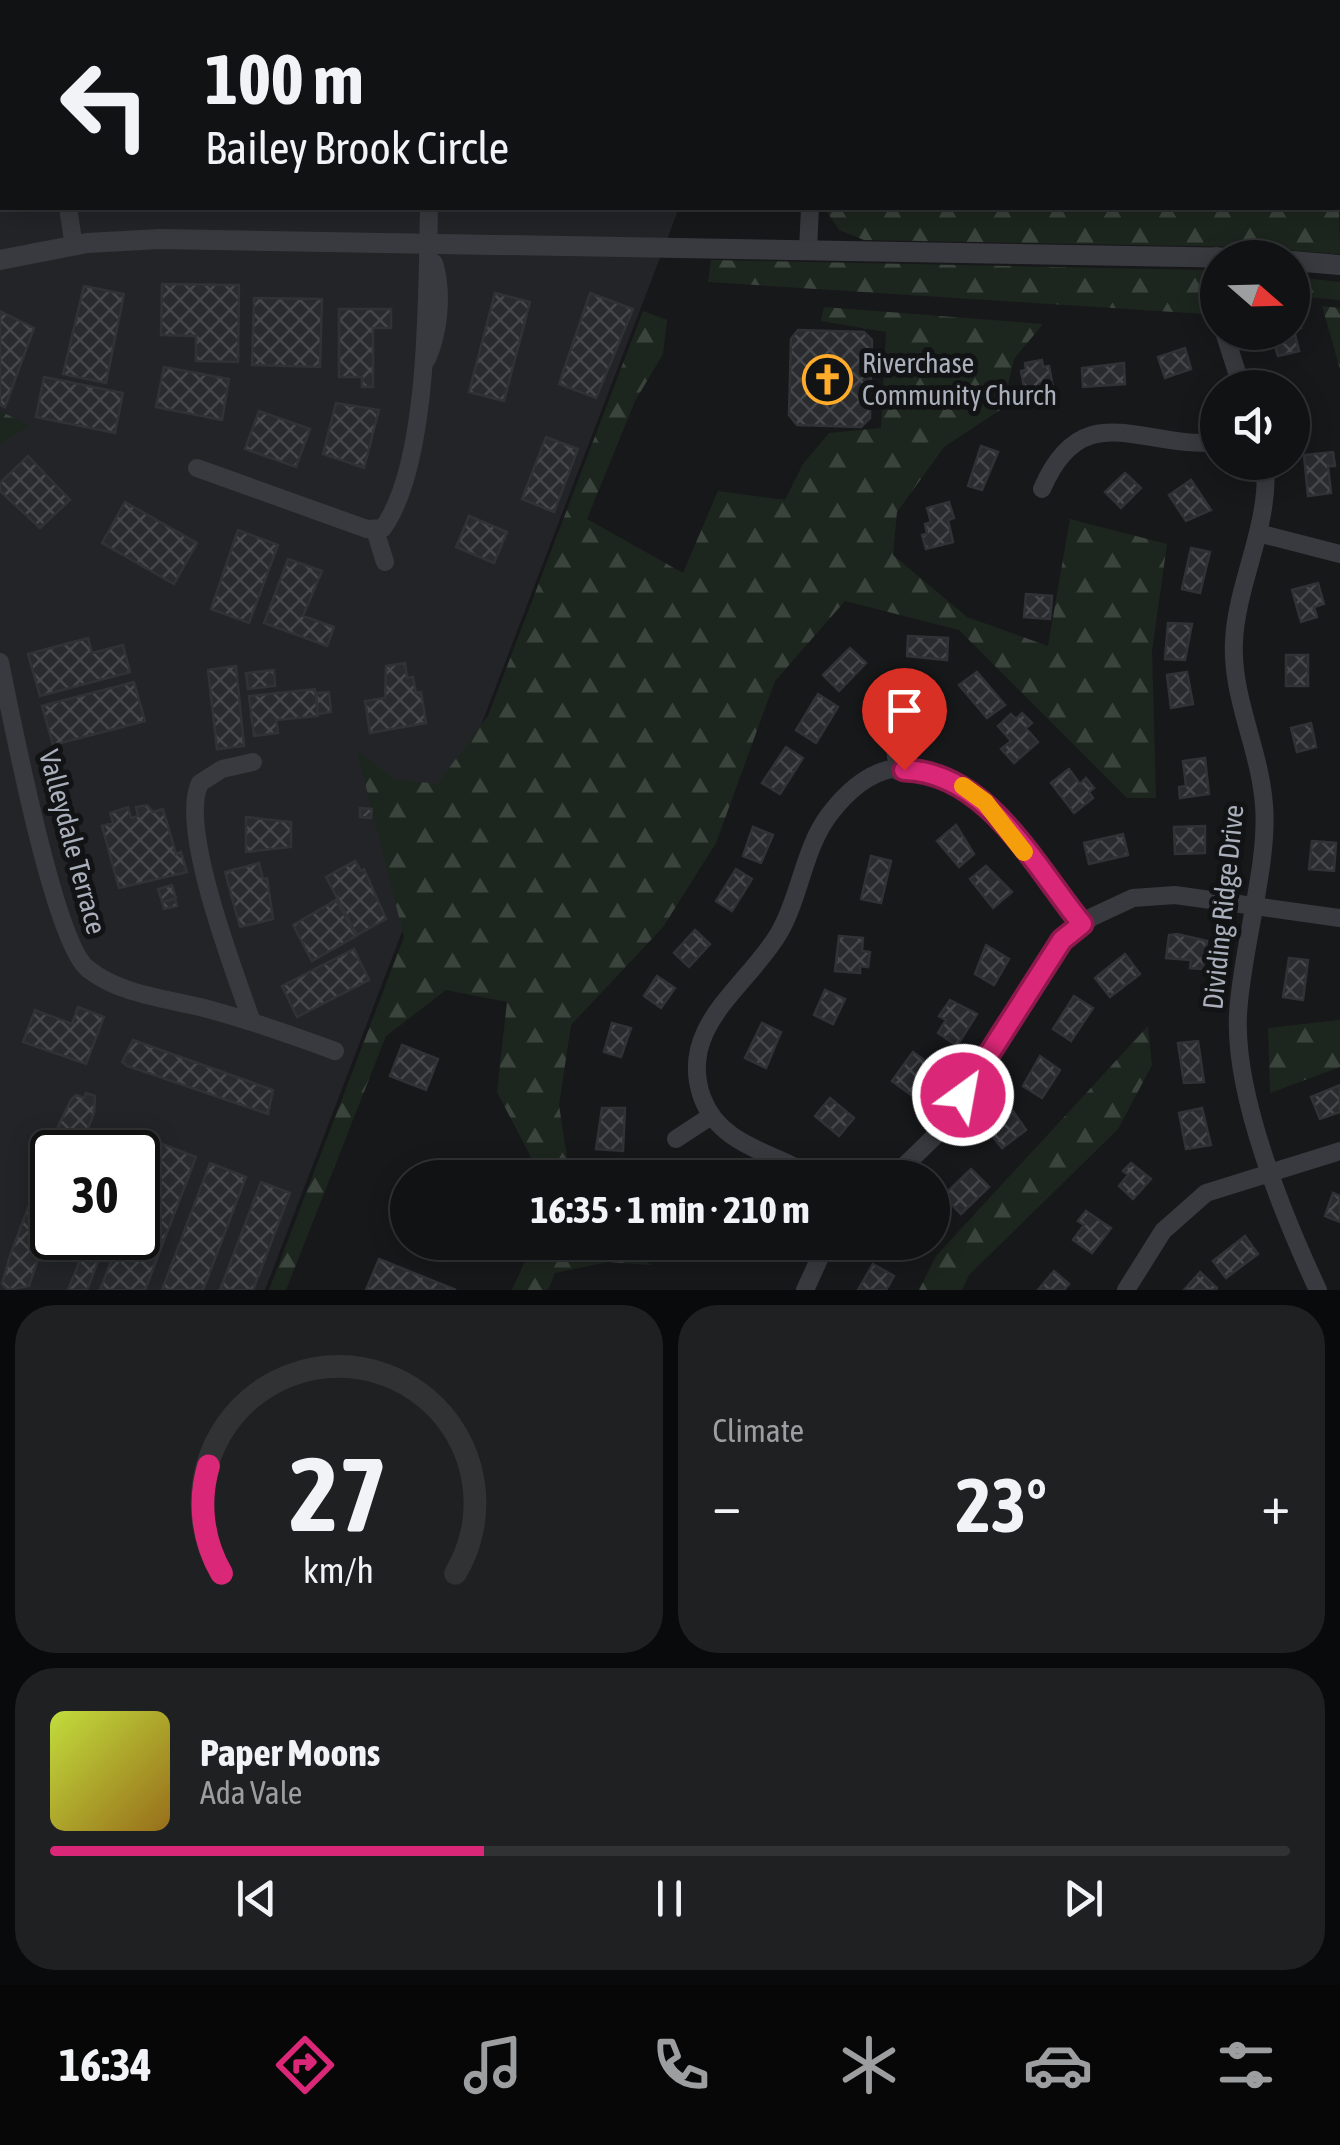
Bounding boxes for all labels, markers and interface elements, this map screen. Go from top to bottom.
text: 100 m [205,39,364,119]
icon: left [40,40,170,170]
text: Bailey Brook Circle [205,122,509,174]
north arrow [1200,240,1310,350]
map controls [1200,240,1310,480]
place label: Riverchase Community Church [862,347,1057,411]
church icon: Riverchase Community Church [801,353,853,405]
button: sound [1200,370,1310,480]
pin [862,668,947,771]
icon: arrive [877,683,932,738]
street label: Valleydale Terrace [33,746,113,938]
street label: Dividing Ridge Drive [1196,803,1250,1011]
position arrow [911,1043,1015,1147]
speed limit sign: 30 [30,1130,160,1260]
text: 16:35 · 1 min · 210 m [530,1188,810,1231]
text: Climate [713,1412,804,1449]
text: 27 [290,1434,388,1553]
text: 23° [956,1462,1047,1548]
text: − [713,1473,741,1536]
text: + [1261,1473,1290,1536]
text: km/h [303,1550,374,1591]
text: Paper Moons [200,1731,380,1774]
text: Ada Vale [200,1774,302,1811]
icon: previous [229,1871,284,1926]
icon: pause [642,1871,697,1926]
icon: next [1056,1871,1111,1926]
icon: directions [270,2030,340,2100]
icon: music [458,2030,528,2100]
icon: phone [646,2030,716,2100]
icon: climate [834,2030,904,2100]
icon: car [1023,2030,1093,2100]
icon: filters [1211,2030,1281,2100]
text: 16:34 [59,2039,152,2091]

